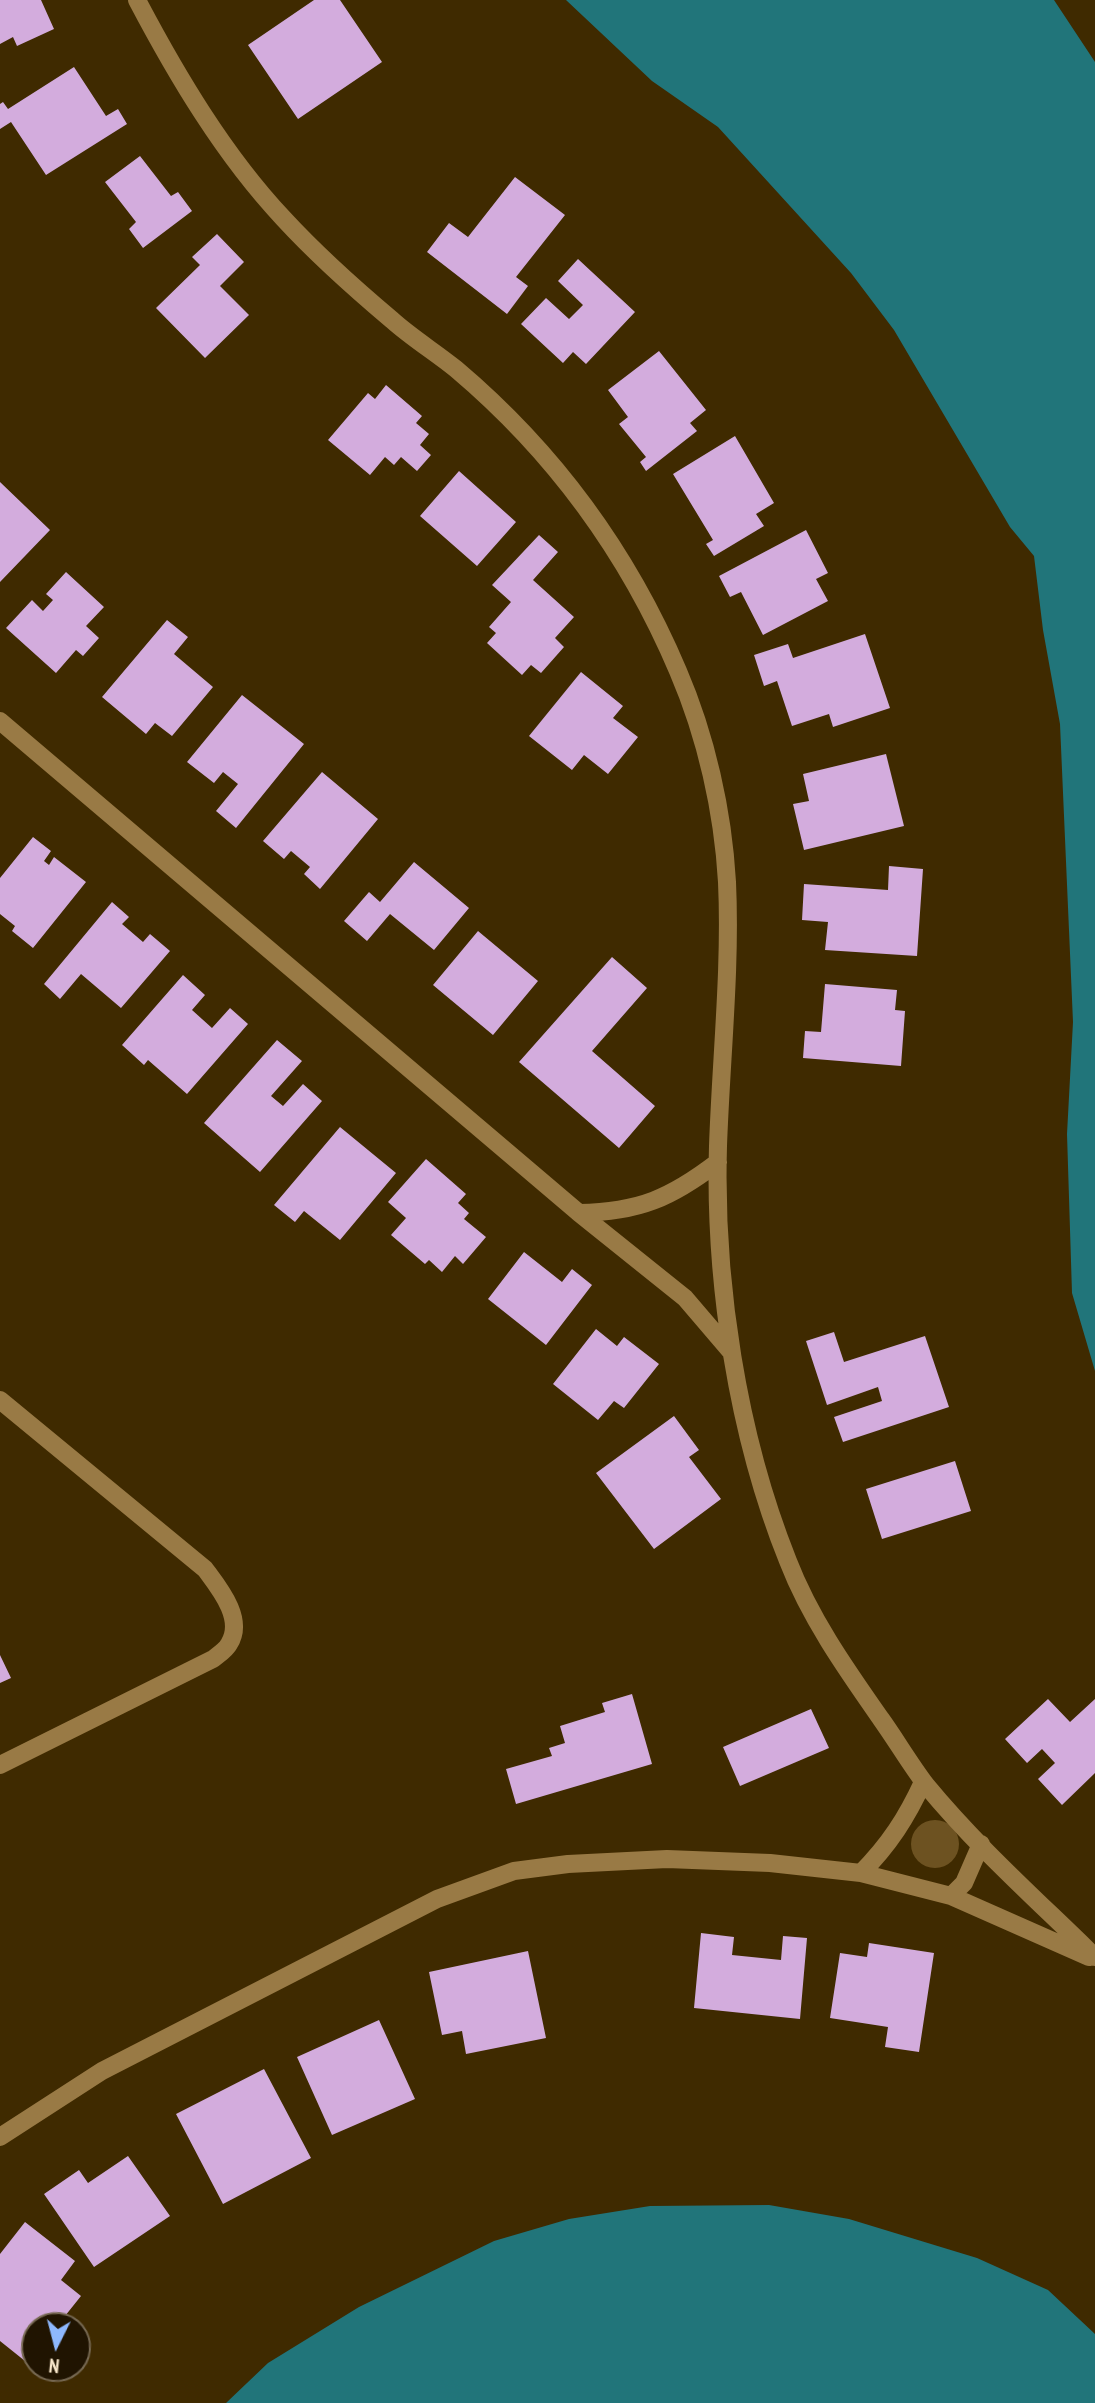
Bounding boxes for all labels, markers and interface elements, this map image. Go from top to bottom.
north arrow [21,2312,91,2382]
text: N [48,2353,60,2378]

